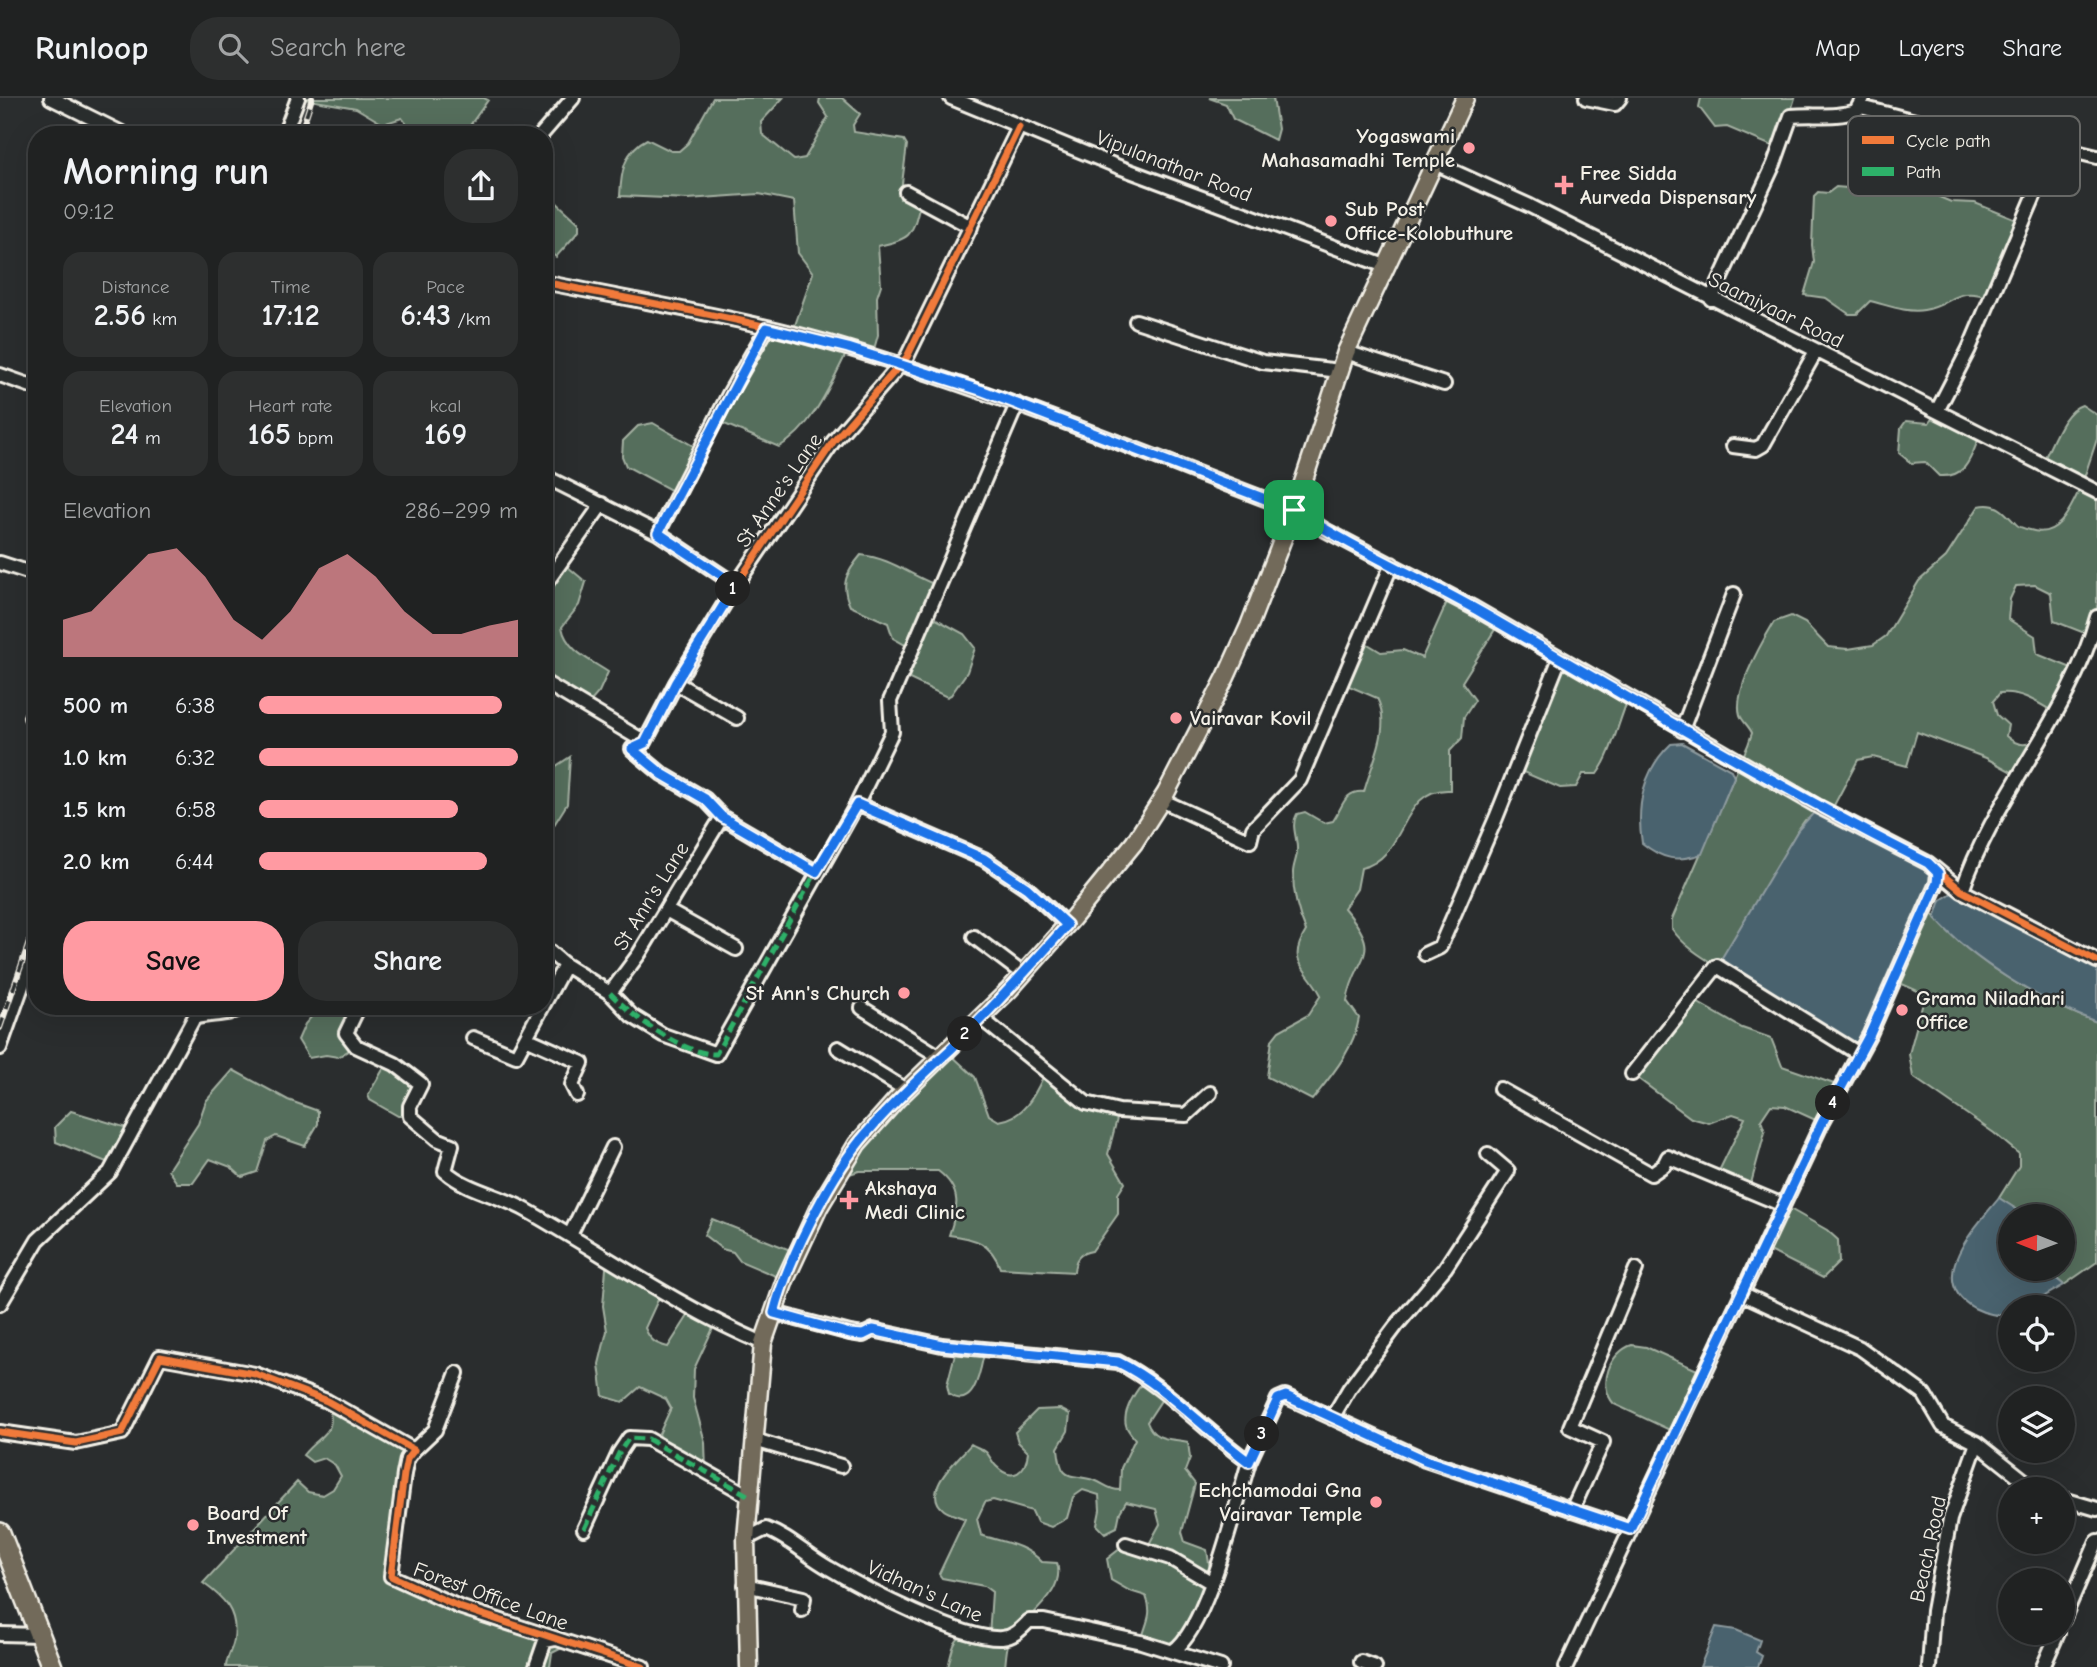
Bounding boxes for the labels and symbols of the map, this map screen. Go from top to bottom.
legend [1848,116,2080,196]
place label: Yogaswami Mahasamadhi Temple [1261,124,1455,172]
street label: Vipulanathar Road [1093,125,1255,207]
text: Cycle path [1906,130,1991,152]
marker: Yogaswami Mahasamadhi Temple [1461,140,1477,156]
place label: Free Sidda Aurveda Dispensary [1580,161,1757,209]
text: Path [1906,161,1941,183]
marker: Free Sidda Aurveda Dispensary [1554,175,1574,195]
place label: Sub Post Office-Kolobuthure [1345,197,1513,245]
marker: Sub Post Office-Kolobuthure [1323,213,1339,229]
street label: Saamiyaar Road [1705,267,1847,353]
street label: St Anne's Lane [731,428,827,552]
pin [1264,480,1324,540]
pin: 1 [716,572,750,606]
place label: Vairavar Kovil [1190,706,1311,730]
marker: Vairavar Kovil [1168,710,1184,726]
street label: St Ann's Lane [608,837,694,955]
place label: St Ann's Church [746,981,890,1005]
marker: St Ann's Church [896,985,912,1001]
place label: Grama Niladhari Office [1916,986,2065,1034]
marker: Grama Niladhari Office [1894,1002,1910,1018]
pin: 2 [948,1016,982,1052]
pin: 4 [1815,1086,1850,1121]
place label: Akshaya Medi Clinic [865,1176,965,1224]
marker: Akshaya Medi Clinic [839,1190,859,1210]
north arrow [1998,1204,2076,1281]
pin: 3 [1244,1416,1280,1452]
place label: Echchamodai Gna Vairavar Temple [1198,1478,1362,1526]
marker: Echchamodai Gna Vairavar Temple [1368,1494,1384,1510]
street label: Beach Road [1905,1494,1951,1604]
place label: Board Of Investment [207,1501,308,1549]
marker: Board Of Investment [185,1517,201,1533]
street label: Vidhan's Lane [864,1555,986,1627]
street label: Forest Office Lane [410,1557,572,1635]

